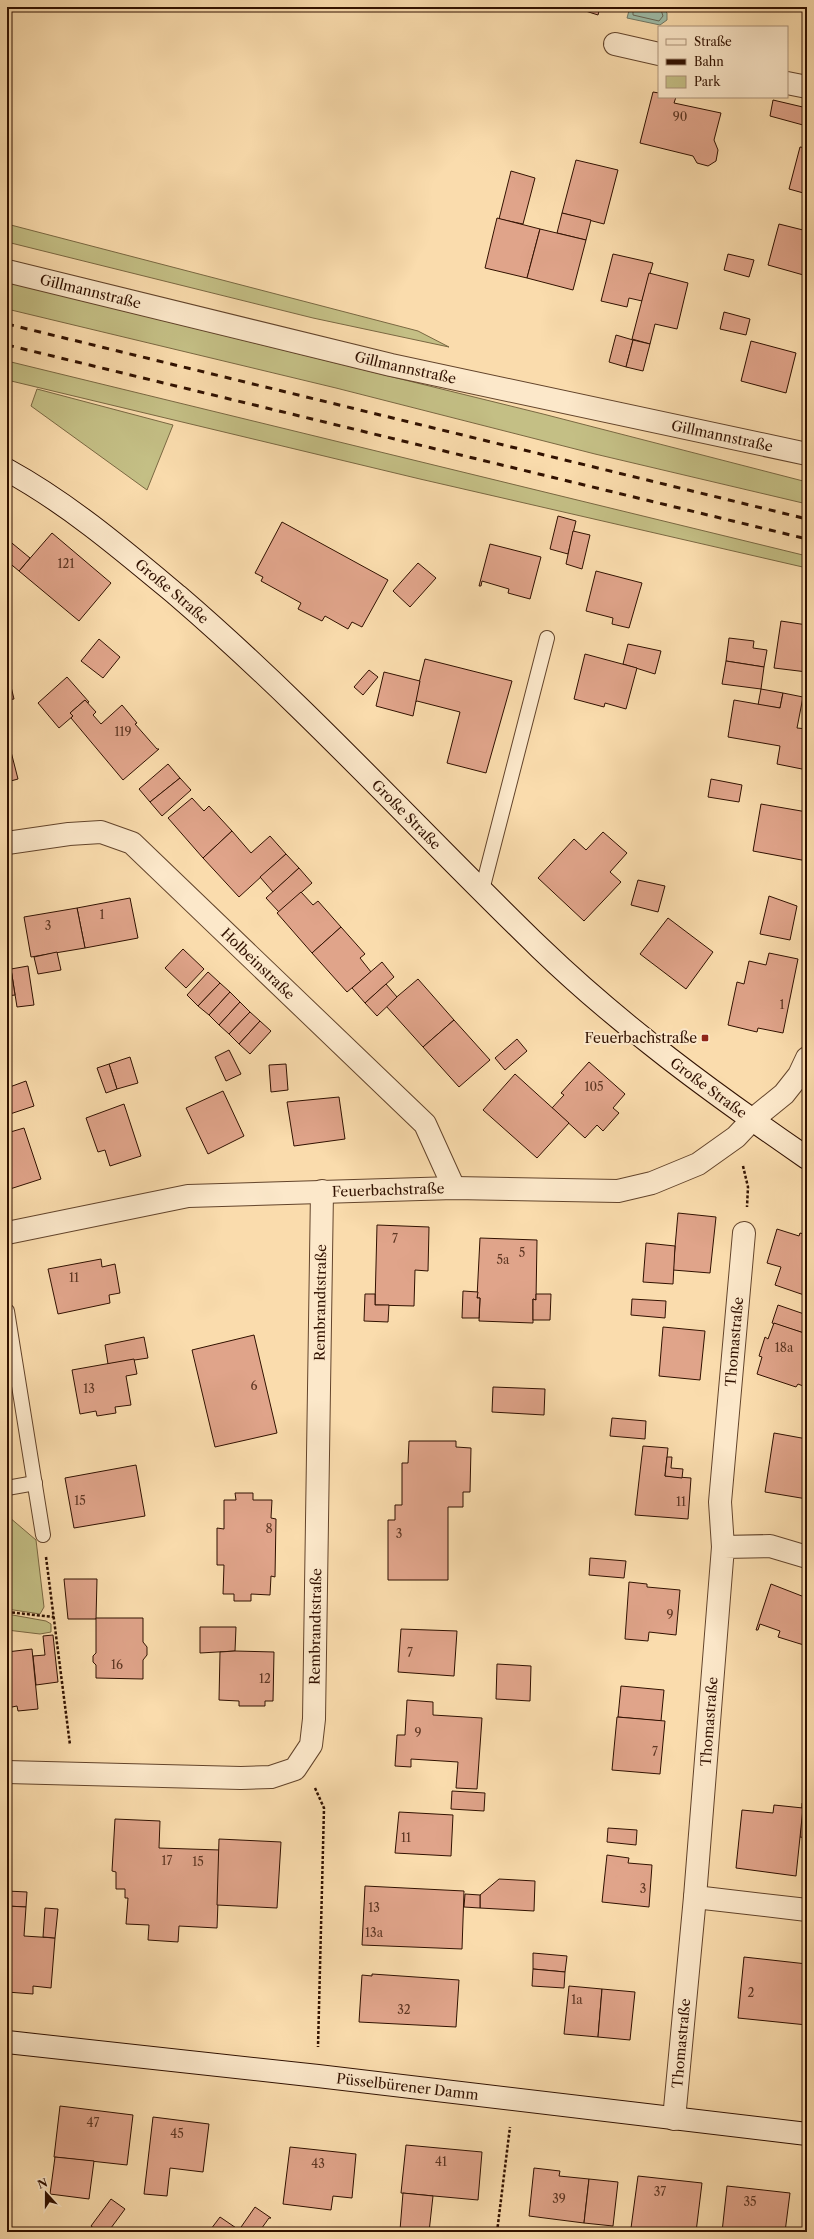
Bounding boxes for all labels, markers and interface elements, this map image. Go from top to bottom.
legend [658,26,788,98]
text: Straße [694,34,732,49]
text: Bahn [694,54,724,69]
text: Park [694,74,721,89]
house number: 90 [673,109,687,124]
street label: Gillmannstraße [38,270,143,313]
street label: Gillmannstraße [353,347,458,388]
street label: Gillmannstraße [670,416,775,456]
street label: Große Straße [131,555,213,628]
house number: 121 [58,556,75,571]
house number: 119 [114,724,132,739]
street label: Große Straße [368,776,445,853]
house number: 1 [99,907,105,922]
house number: 3 [45,918,51,933]
street label: Holbeinstraße [217,924,299,1003]
house number: 1 [779,997,785,1012]
place label: Feuerbachstraße [585,1029,697,1047]
marker: Feuerbachstraße [700,1033,710,1043]
street label: Große Straße [667,1054,751,1122]
house number: 105 [584,1079,604,1094]
street label: Feuerbachstraße [332,1179,445,1201]
house number: 7 [392,1231,398,1246]
street label: Rembrandtstraße [310,1244,330,1361]
house number: 5 [519,1245,525,1260]
house number: 5a [497,1252,510,1267]
house number: 11 [69,1270,79,1285]
street label: Thomastraße [721,1296,747,1387]
house number: 18a [775,1340,794,1355]
house number: 6 [250,1378,258,1393]
house number: 13 [83,1381,95,1396]
house number: 15 [74,1493,86,1508]
house number: 11 [676,1494,686,1509]
house number: 8 [265,1521,273,1536]
house number: 3 [396,1526,402,1541]
street label: Rembrandtstraße [306,1568,325,1685]
house number: 9 [666,1607,674,1622]
house number: 7 [407,1645,413,1660]
house number: 16 [111,1657,123,1672]
house number: 12 [259,1671,271,1686]
street label: Thomastraße [696,1676,722,1767]
house number: 9 [414,1725,422,1740]
house number: 7 [652,1744,658,1759]
house number: 11 [401,1830,411,1845]
house number: 17 [162,1853,173,1868]
house number: 15 [192,1854,204,1869]
house number: 3 [640,1881,646,1896]
house number: 13 [368,1900,380,1915]
house number: 13a [365,1925,384,1940]
house number: 2 [748,1985,755,2000]
house number: 1a [571,1992,583,2007]
street label: Thomastraße [668,1997,694,2089]
house number: 32 [397,2002,411,2017]
street label: Püsselbürener Damm [335,2069,480,2104]
house number: 47 [87,2115,100,2130]
house number: 45 [170,2126,184,2141]
house number: 41 [435,2154,447,2169]
house number: 43 [311,2156,325,2171]
north arrow [26,2173,66,2213]
text: N [35,2175,50,2192]
house number: 37 [654,2184,666,2199]
house number: 39 [552,2191,566,2206]
house number: 35 [743,2194,757,2209]

